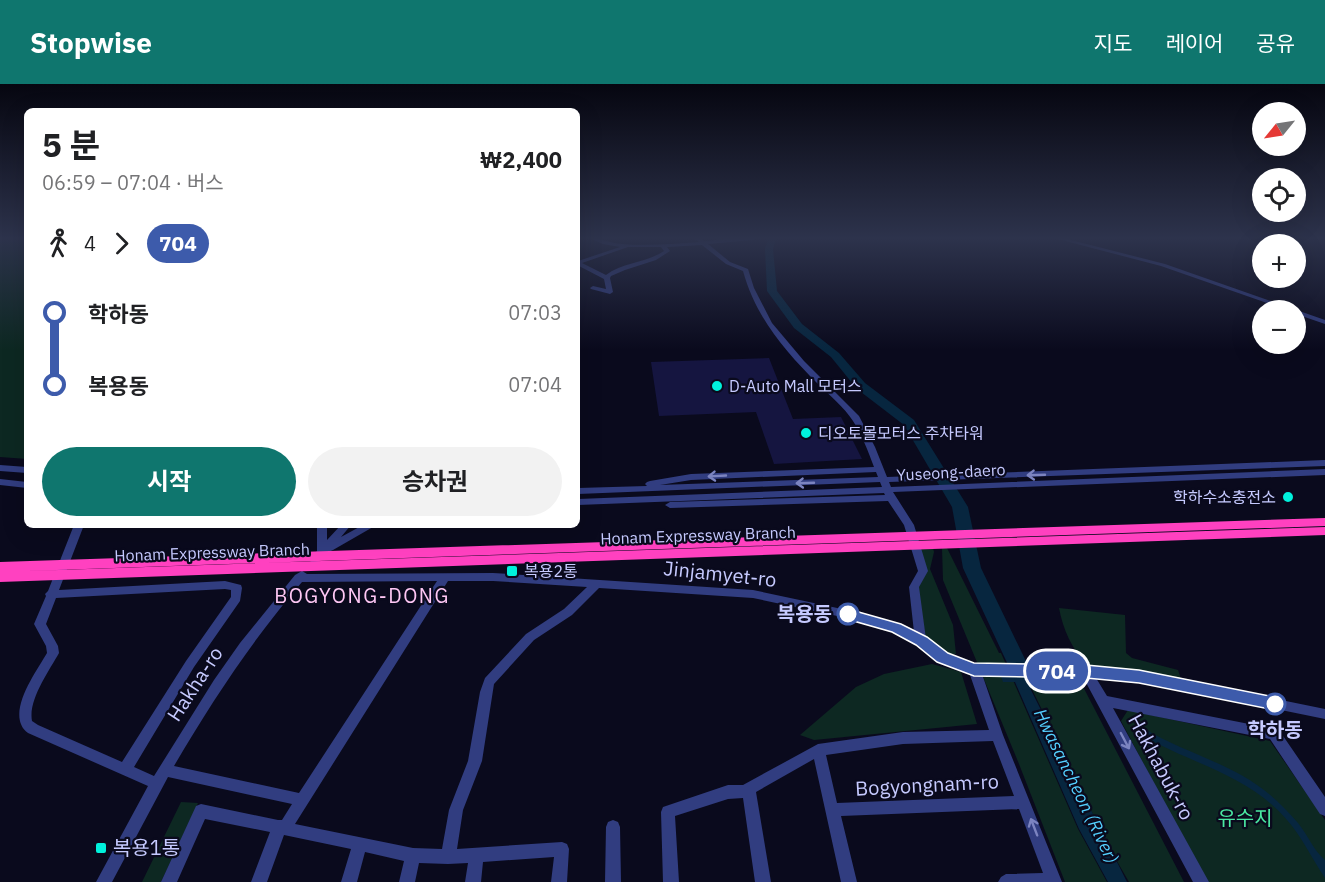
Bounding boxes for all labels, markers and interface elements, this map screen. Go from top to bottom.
text: Stopwise [30,24,152,61]
text: 지도 [1094,29,1132,57]
text: 레이어 [1165,29,1223,57]
text: 공유 [1256,29,1295,57]
north arrow [1252,102,1306,156]
map controls [1252,102,1306,354]
text: 5 분 [42,123,100,166]
text: ₩2,400 [480,145,562,174]
button: locate [1252,168,1306,222]
text: 06:59 – 07:04 · 버스 [42,169,224,196]
icon: walk [42,227,75,260]
icon: forward [105,227,138,260]
text: 704 [159,229,197,257]
text: 4 [84,230,96,257]
button: + [1252,234,1306,288]
text: 학하동 [88,299,149,328]
text: 07:03 [508,299,562,326]
button: − [1252,300,1306,354]
text: 복용동 [88,371,149,400]
text: 07:04 [508,371,562,398]
place label: D-Auto Mall 모터스 [729,376,862,396]
marker: D-Auto Mall 모터스 [710,379,724,393]
place label: 디오토몰모터스 주차타워 [818,423,984,443]
marker: 디오토몰모터스 주차타워 [799,426,813,440]
button: 시작 [42,447,296,516]
button: 승차권 [308,447,562,516]
street label: Yuseong-daero [896,459,1006,485]
one-way arrow [1026,469,1046,480]
one-way arrow [708,471,728,482]
one-way arrow [795,478,815,489]
place label: 학하수소충전소 [1173,487,1276,507]
marker: 학하수소충전소 [1281,490,1295,504]
street label: Honam Expressway Branch [600,522,796,548]
street label: Honam Expressway Branch [114,539,310,565]
street label: Jinjamyet-ro [662,554,778,593]
place label: 복용2통 [524,561,578,581]
marker: 복용2통 [505,564,519,578]
district label: BOGYONG-DONG [274,582,450,609]
place label: 복용동 [777,600,832,627]
marker: 복용동 [837,603,859,625]
street label: Hakha-ro [160,641,229,726]
line badge: 704 [1022,652,1092,690]
text: 704 [1038,657,1076,685]
marker: 학하동 [1264,693,1286,715]
water label: Hwasancheon (River) [1029,705,1124,867]
street label: Hakhabuk-ro [1122,709,1201,825]
place label: 학하동 [1247,716,1303,743]
one-way arrow [1119,732,1131,749]
street label: Bogyongnam-ro [854,767,1000,802]
park label: 유수지 [1217,804,1273,831]
one-way arrow [1028,818,1039,837]
place label: 복용1통 [113,834,180,861]
marker: 복용1통 [94,841,108,855]

